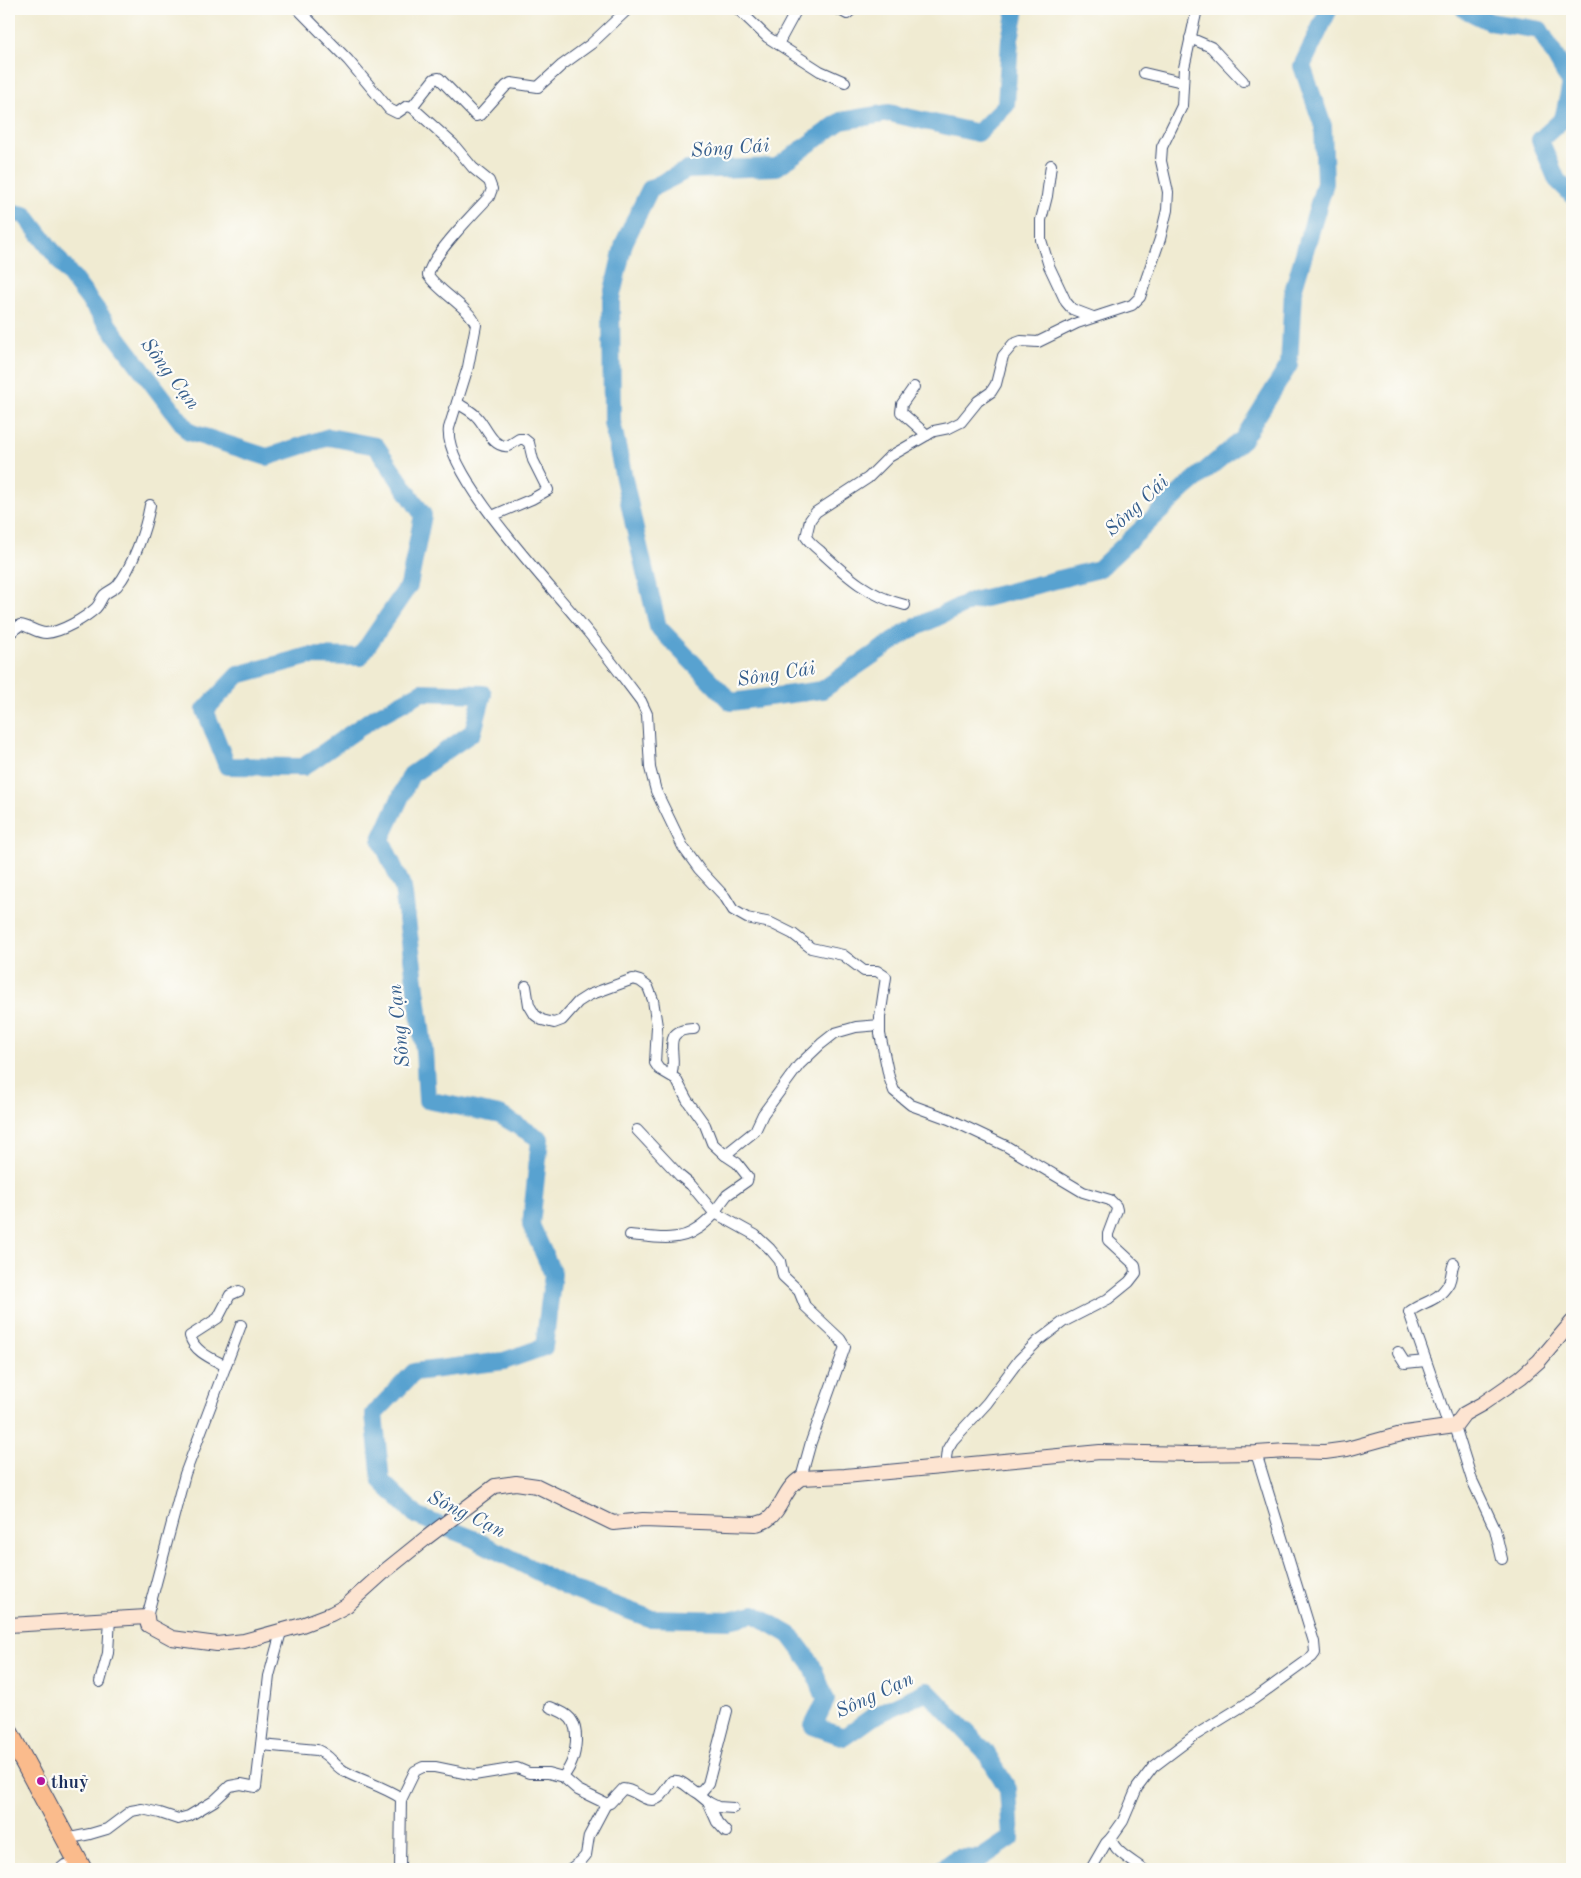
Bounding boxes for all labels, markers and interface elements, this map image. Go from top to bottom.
water label: Sông Cái [690,136,771,162]
water label: Sông Cạn [136,335,203,414]
water label: Sông Cái [1102,472,1173,541]
water label: Sông Cái [736,659,817,691]
water label: Sông Cạn [386,983,414,1069]
water label: Sông Cạn [424,1487,508,1542]
water label: Sông Cạn [833,1669,917,1723]
place label: thuỷ [51,1774,89,1793]
marker: thuỷ [35,1775,47,1787]

